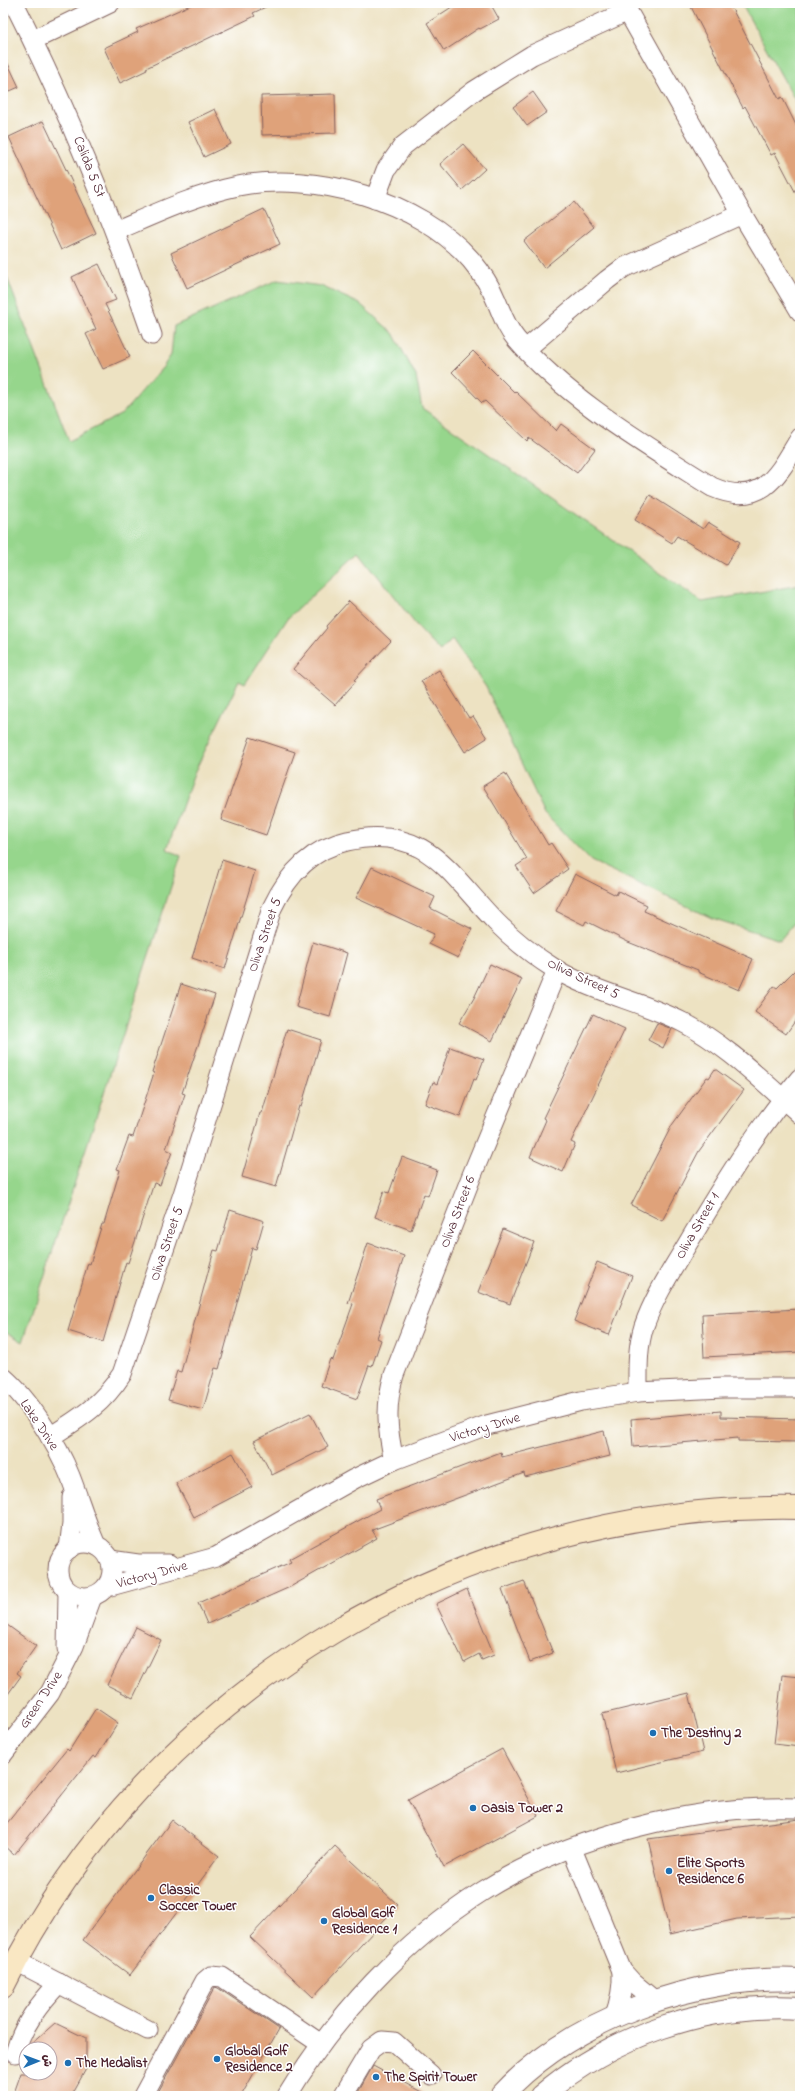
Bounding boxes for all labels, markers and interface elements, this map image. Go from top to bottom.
street label: Calida 5 St [67,133,111,201]
street label: Oliva Street 5 [242,895,288,975]
street label: Oliva Street 5 [544,953,622,1005]
street label: Oliva Street 6 [435,1173,481,1251]
street label: Oliva Street 1 [670,1188,726,1263]
street label: Oliva Street 5 [144,1204,190,1284]
street label: Lake Drive [14,1395,64,1455]
street label: Victory Drive [446,1407,524,1450]
street label: Victory Drive [113,1555,191,1596]
street label: Green Drive [14,1666,68,1733]
place label: The Destiny 2 [661,1723,742,1746]
marker: The Destiny 2 [648,1728,658,1738]
place label: Oasis Tower 2 [481,1798,563,1819]
marker: Oasis Tower 2 [468,1803,478,1813]
place label: Elite Sports Residence 6 [676,1853,745,1890]
marker: Elite Sports Residence 6 [664,1866,674,1876]
place label: Classic Soccer Tower [159,1880,237,1917]
marker: Classic Soccer Tower [146,1893,156,1903]
place label: Global Golf Residence 1 [331,1903,398,1940]
marker: Global Golf Residence 1 [319,1916,329,1926]
north arrow [18,2041,58,2081]
place label: Global Golf Residence 2 [224,2041,293,2078]
place label: The Medalist [76,2053,148,2074]
marker: Global Golf Residence 2 [212,2054,222,2064]
text: ش [39,2055,55,2067]
marker: The Medalist [63,2058,73,2068]
place label: The Spirit Tower [384,2067,478,2088]
marker: The Spirit Tower [371,2072,381,2082]

